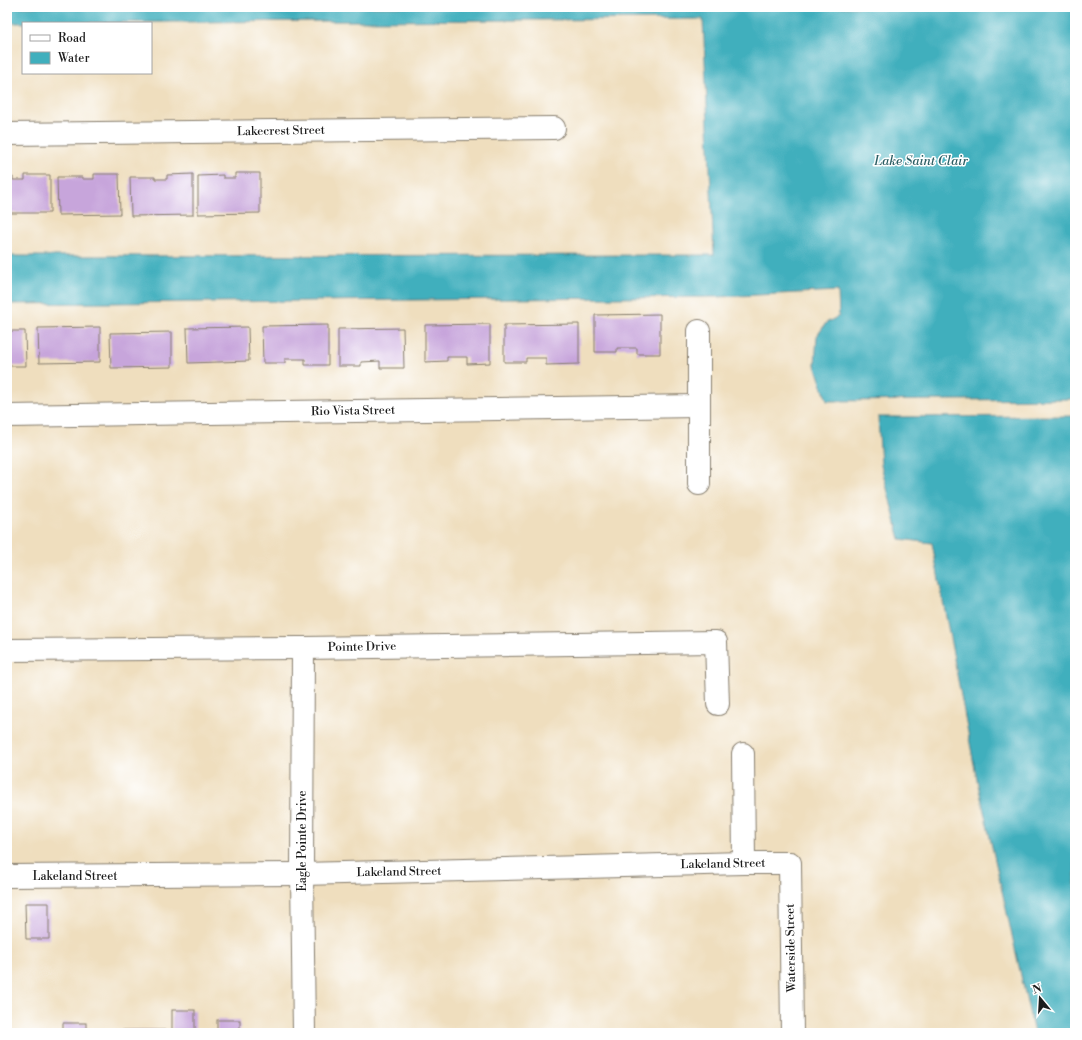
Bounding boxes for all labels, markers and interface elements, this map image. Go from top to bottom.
legend [22,22,152,74]
text: Road [58,31,86,46]
text: Water [57,51,90,66]
street label: Lakecrest Street [237,123,326,139]
water label: Lake Saint Clair [873,153,968,169]
street label: Rio Vista Street [311,403,396,419]
street label: Pointe Drive [328,639,396,655]
street label: Eagle Pointe Drive [295,790,310,892]
street label: Lakeland Street [680,856,766,872]
street label: Lakeland Street [356,864,442,880]
street label: Lakeland Street [33,869,118,884]
street label: Waterside Street [783,903,799,993]
north arrow [1020,978,1060,1018]
text: N [1031,981,1044,997]

